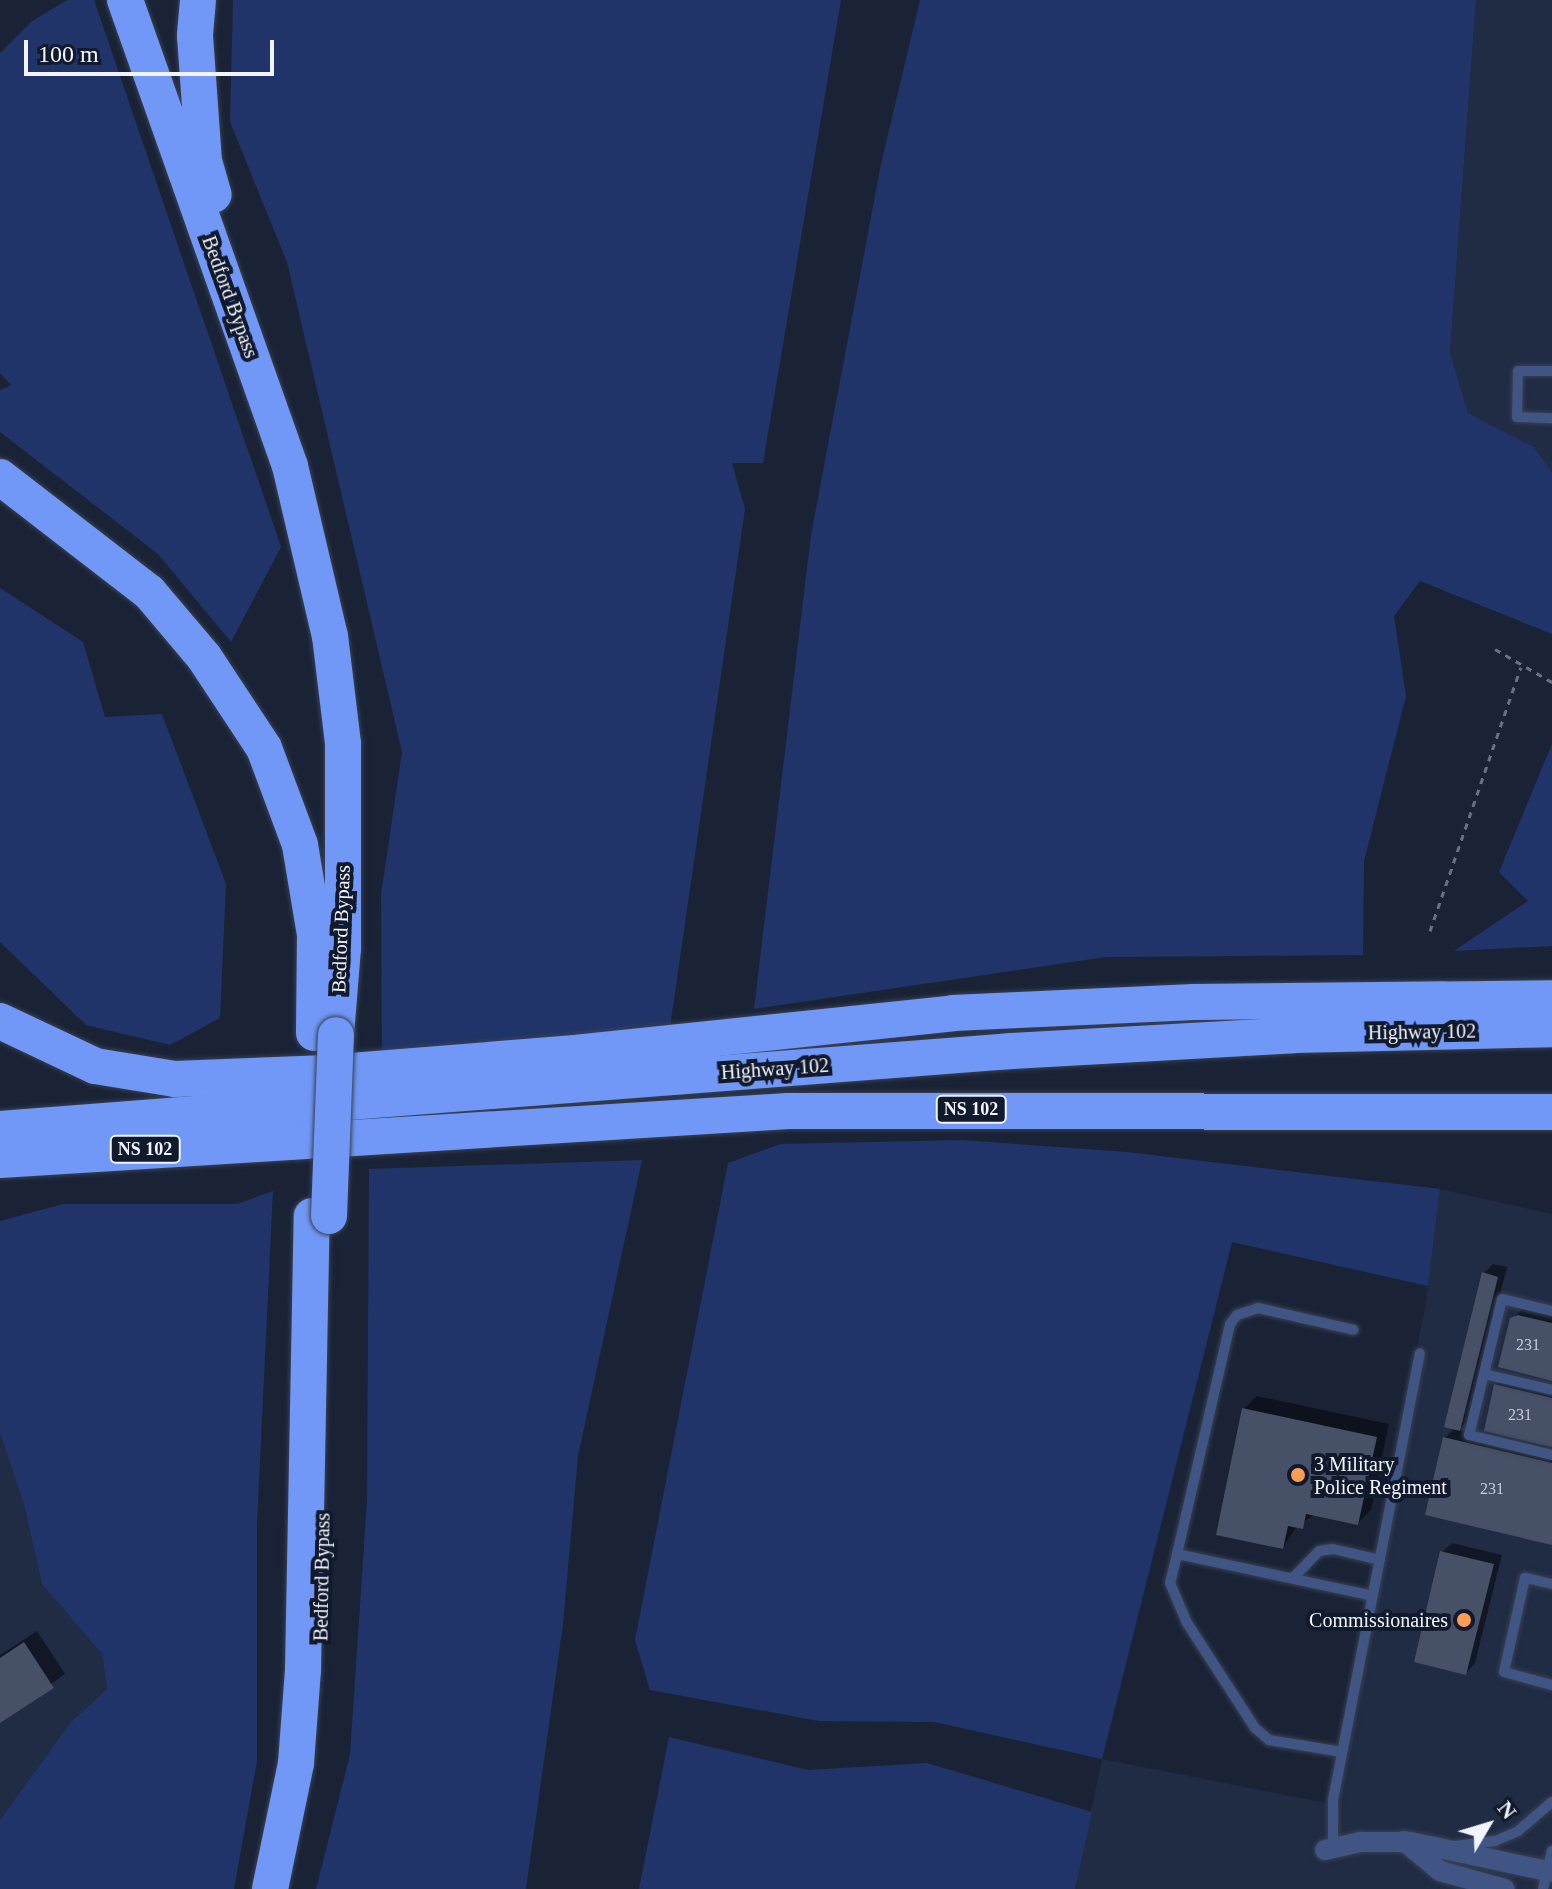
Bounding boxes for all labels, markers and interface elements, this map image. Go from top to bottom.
scale bar [28,24,278,74]
text: 100 m [38,41,99,67]
street label: Bedford Bypass [197,233,263,361]
street label: Bedford Bypass [327,864,355,994]
street label: Highway 102 [1368,1019,1476,1045]
street label: Highway 102 [720,1053,830,1085]
road number: NS 102 [935,1095,1007,1123]
road number: NS 102 [109,1135,181,1163]
house number: 231 [1516,1335,1540,1355]
house number: 231 [1508,1405,1532,1425]
place label: 3 Military Police Regiment [1314,1452,1447,1499]
marker: 3 Military Police Regiment [1289,1466,1307,1484]
house number: 231 [1480,1479,1504,1499]
street label: Bedford Bypass [309,1513,335,1641]
place label: Commissionaires [1309,1608,1448,1632]
marker: Commissionaires [1455,1611,1473,1629]
north arrow [1448,1785,1528,1865]
text: N [1493,1796,1522,1824]

